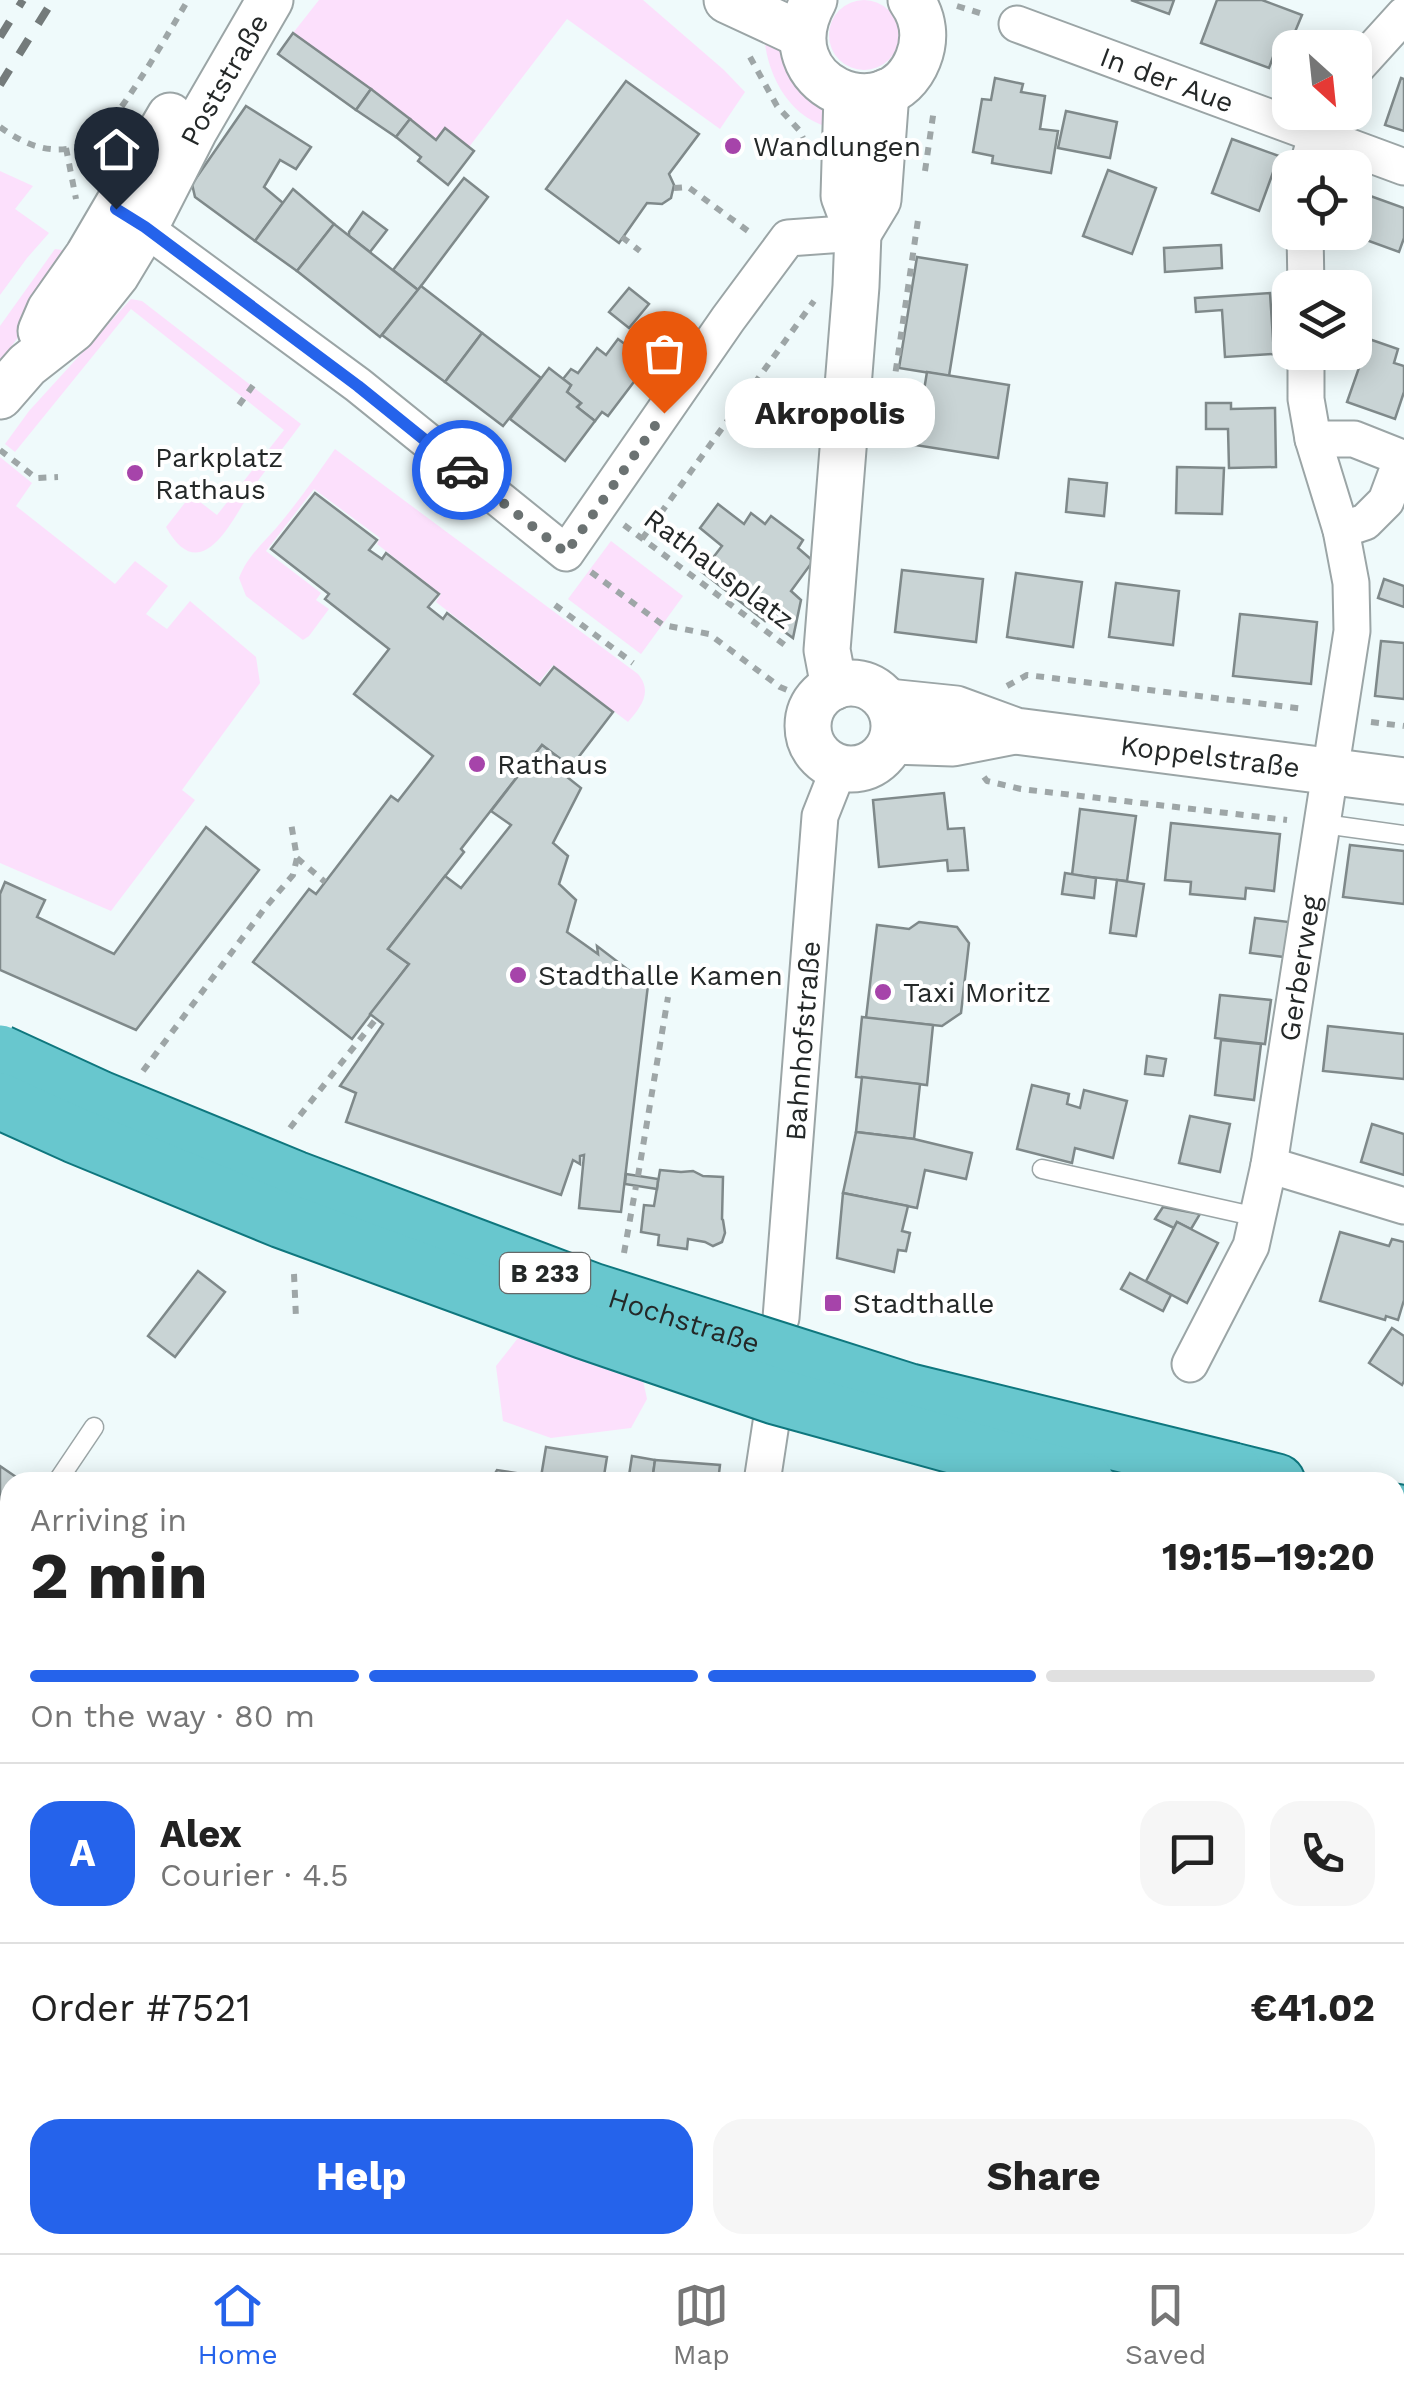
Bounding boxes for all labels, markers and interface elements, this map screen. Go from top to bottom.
street label: Poststraße [173,8,275,151]
north arrow [1272,30,1372,130]
map controls [1272,30,1372,370]
street label: In der Aue [1096,40,1238,119]
pin [74,107,159,210]
icon: home [89,122,144,177]
place label: Wandlungen [753,130,921,163]
marker: Wandlungen [722,135,744,157]
button: locate [1272,150,1372,250]
button: layers [1272,270,1372,370]
pin [622,311,707,414]
icon: bag [637,326,692,381]
callout: Akropolis [724,378,934,448]
text: Akropolis [755,394,905,432]
courier [412,420,512,520]
place label: Parkplatz Rathaus [155,441,283,506]
icon: car [435,443,490,498]
marker: Parkplatz Rathaus [124,462,146,484]
street label: Rathausplatz [638,502,800,636]
street label: Koppelstraße [1118,728,1302,784]
place label: Rathaus [497,748,608,781]
marker: Rathaus [466,753,488,775]
street label: Gerberweg [1272,893,1327,1043]
street label: Bahnhofstraße [778,940,827,1142]
place label: Stadthalle Kamen [538,959,783,992]
marker: Stadthalle Kamen [507,964,529,986]
place label: Taxi Moritz [903,976,1051,1009]
marker: Taxi Moritz [872,981,894,1003]
road number: B 233 [500,1253,590,1293]
street label: Hochstraße [604,1281,764,1360]
place label: Stadthalle [853,1287,994,1320]
marker: Stadthalle [822,1292,844,1314]
text: Arriving in [30,1501,187,1539]
text: 19:15–19:20 [1162,1535,1375,1579]
text: 2 min [30,1538,208,1614]
text: On the way · 80 m [30,1697,315,1735]
button: chat [1140,1801,1245,1906]
button: phone [1270,1801,1375,1906]
text: Alex [160,1812,242,1856]
text: A [70,1831,95,1875]
text: Courier · 4.5 [160,1856,349,1894]
text: Order #7521 [30,1986,251,2030]
text: €41.02 [1251,1986,1375,2030]
button: Help [30,2119,693,2234]
button: Share [713,2119,1375,2234]
tab: Home [198,2278,278,2371]
tab: Map [673,2278,730,2371]
tab: Saved [1125,2278,1206,2371]

